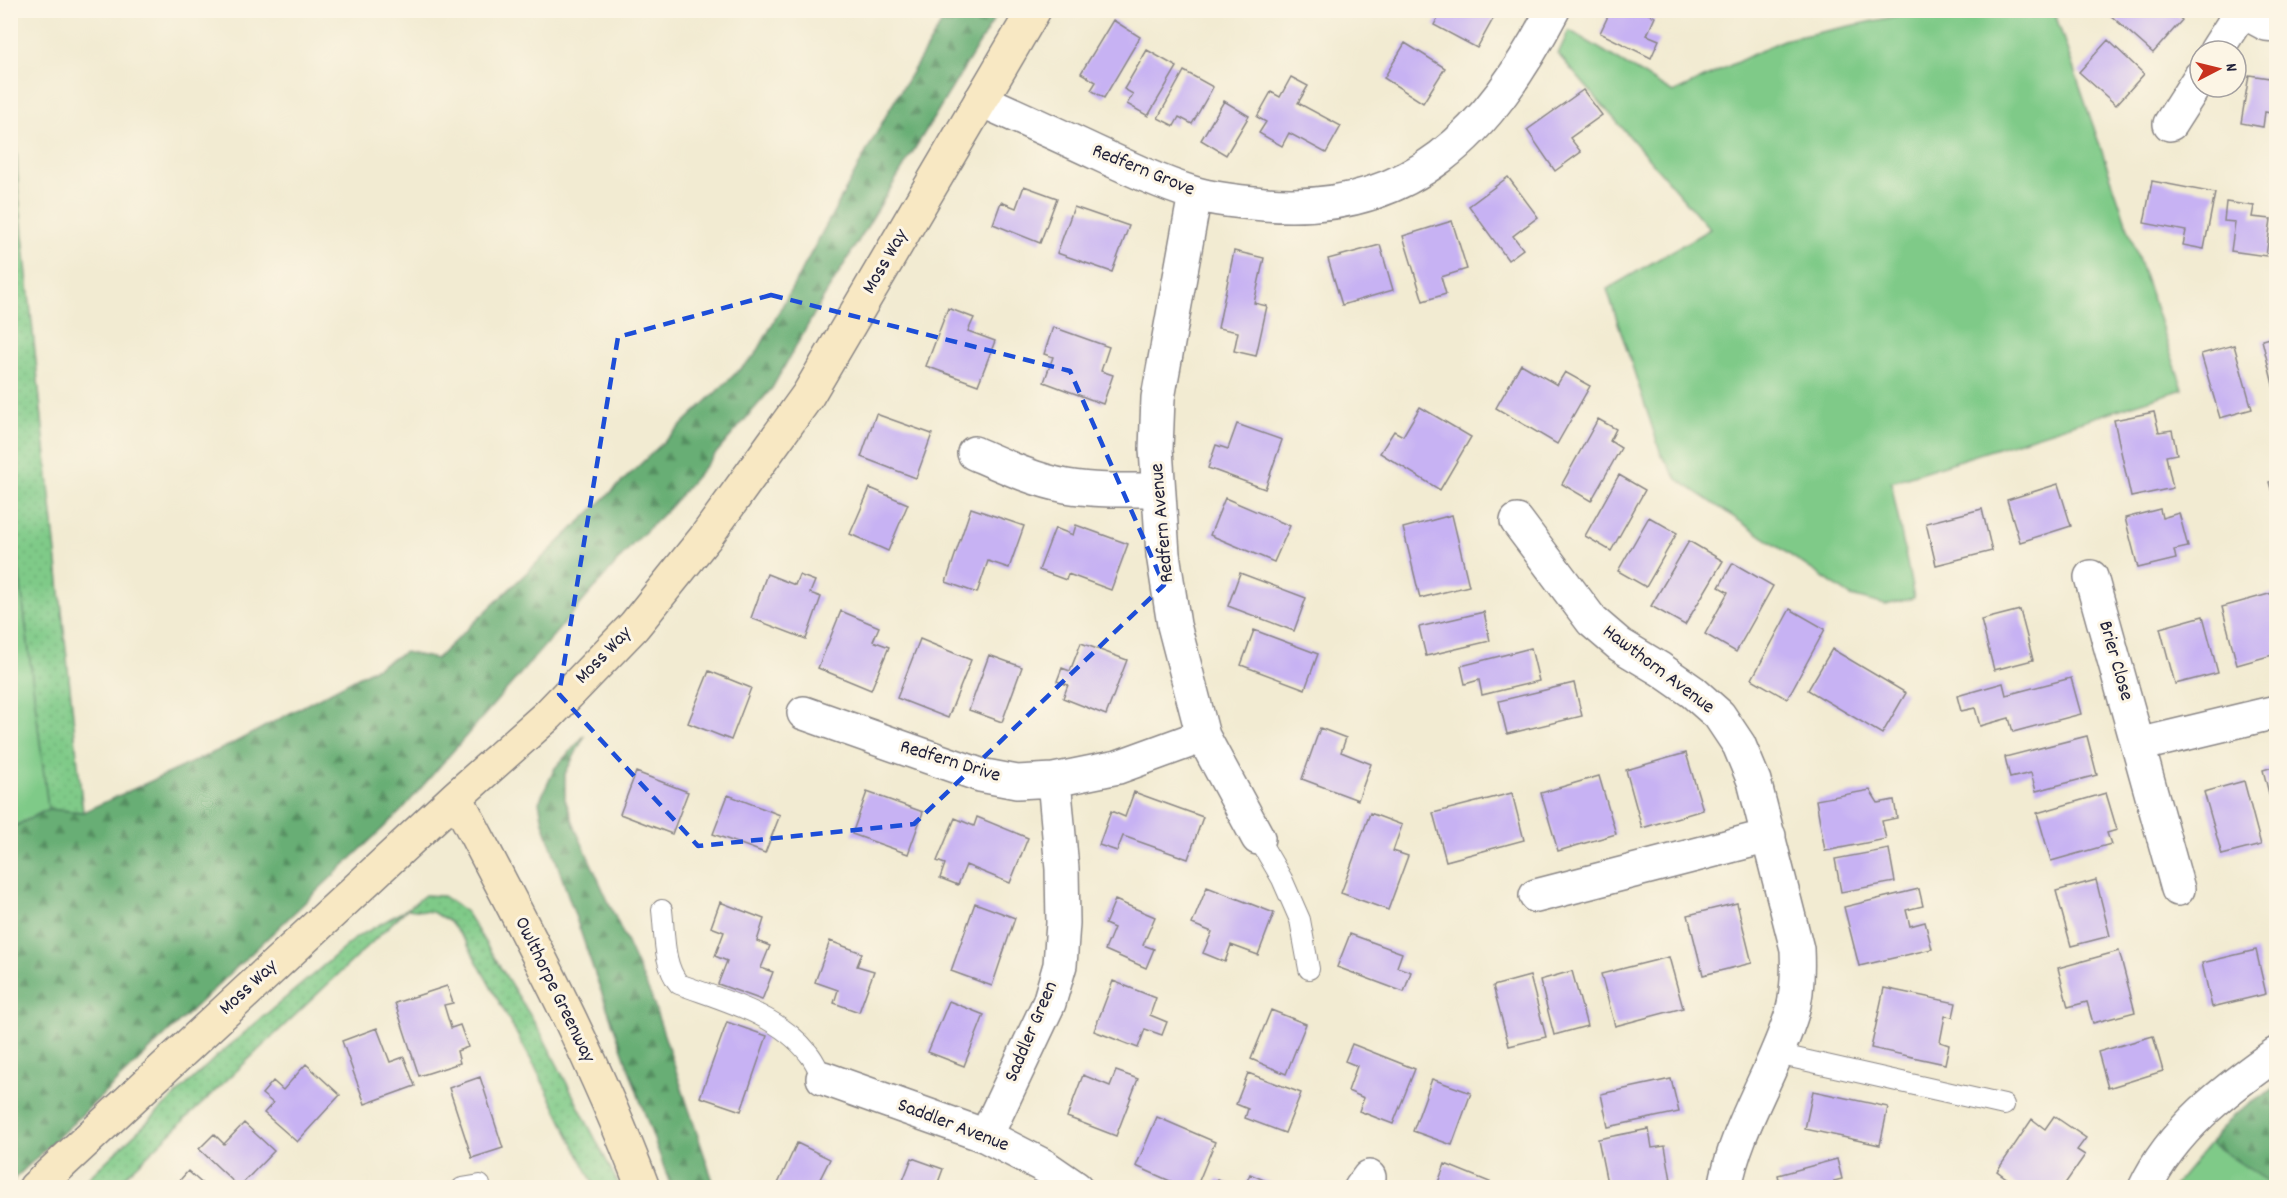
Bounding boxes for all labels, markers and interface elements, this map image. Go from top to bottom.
north arrow [2188,39,2248,99]
text: N [2219,62,2242,73]
street label: Redfern Grove [1087,138,1199,204]
street label: Moss Way [856,223,916,300]
street label: Redfern Avenue [1144,462,1182,584]
street label: Brier Close [2090,618,2140,705]
street label: Hawthorn Avenue [1596,619,1720,722]
street label: Moss Way [569,620,639,691]
street label: Redfern Drive [896,733,1004,791]
street label: Owlthorpe Greenway [506,912,602,1069]
street label: Moss Way [213,953,285,1022]
street label: Saddler Green [998,977,1066,1087]
street label: Saddler Avenue [893,1092,1013,1160]

